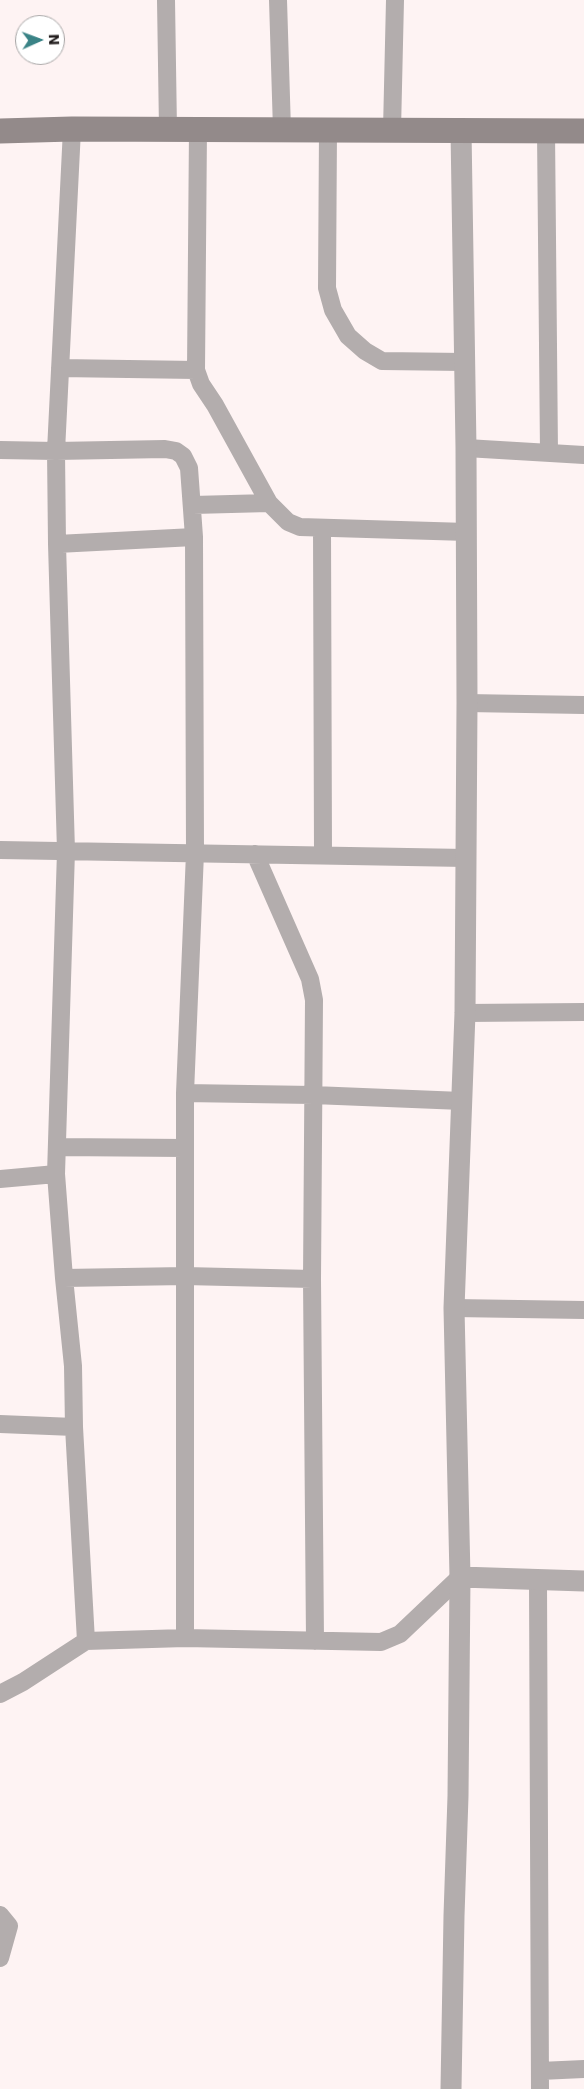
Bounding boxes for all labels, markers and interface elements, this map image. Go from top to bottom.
north arrow [15,15,65,65]
text: N [46,33,62,46]

